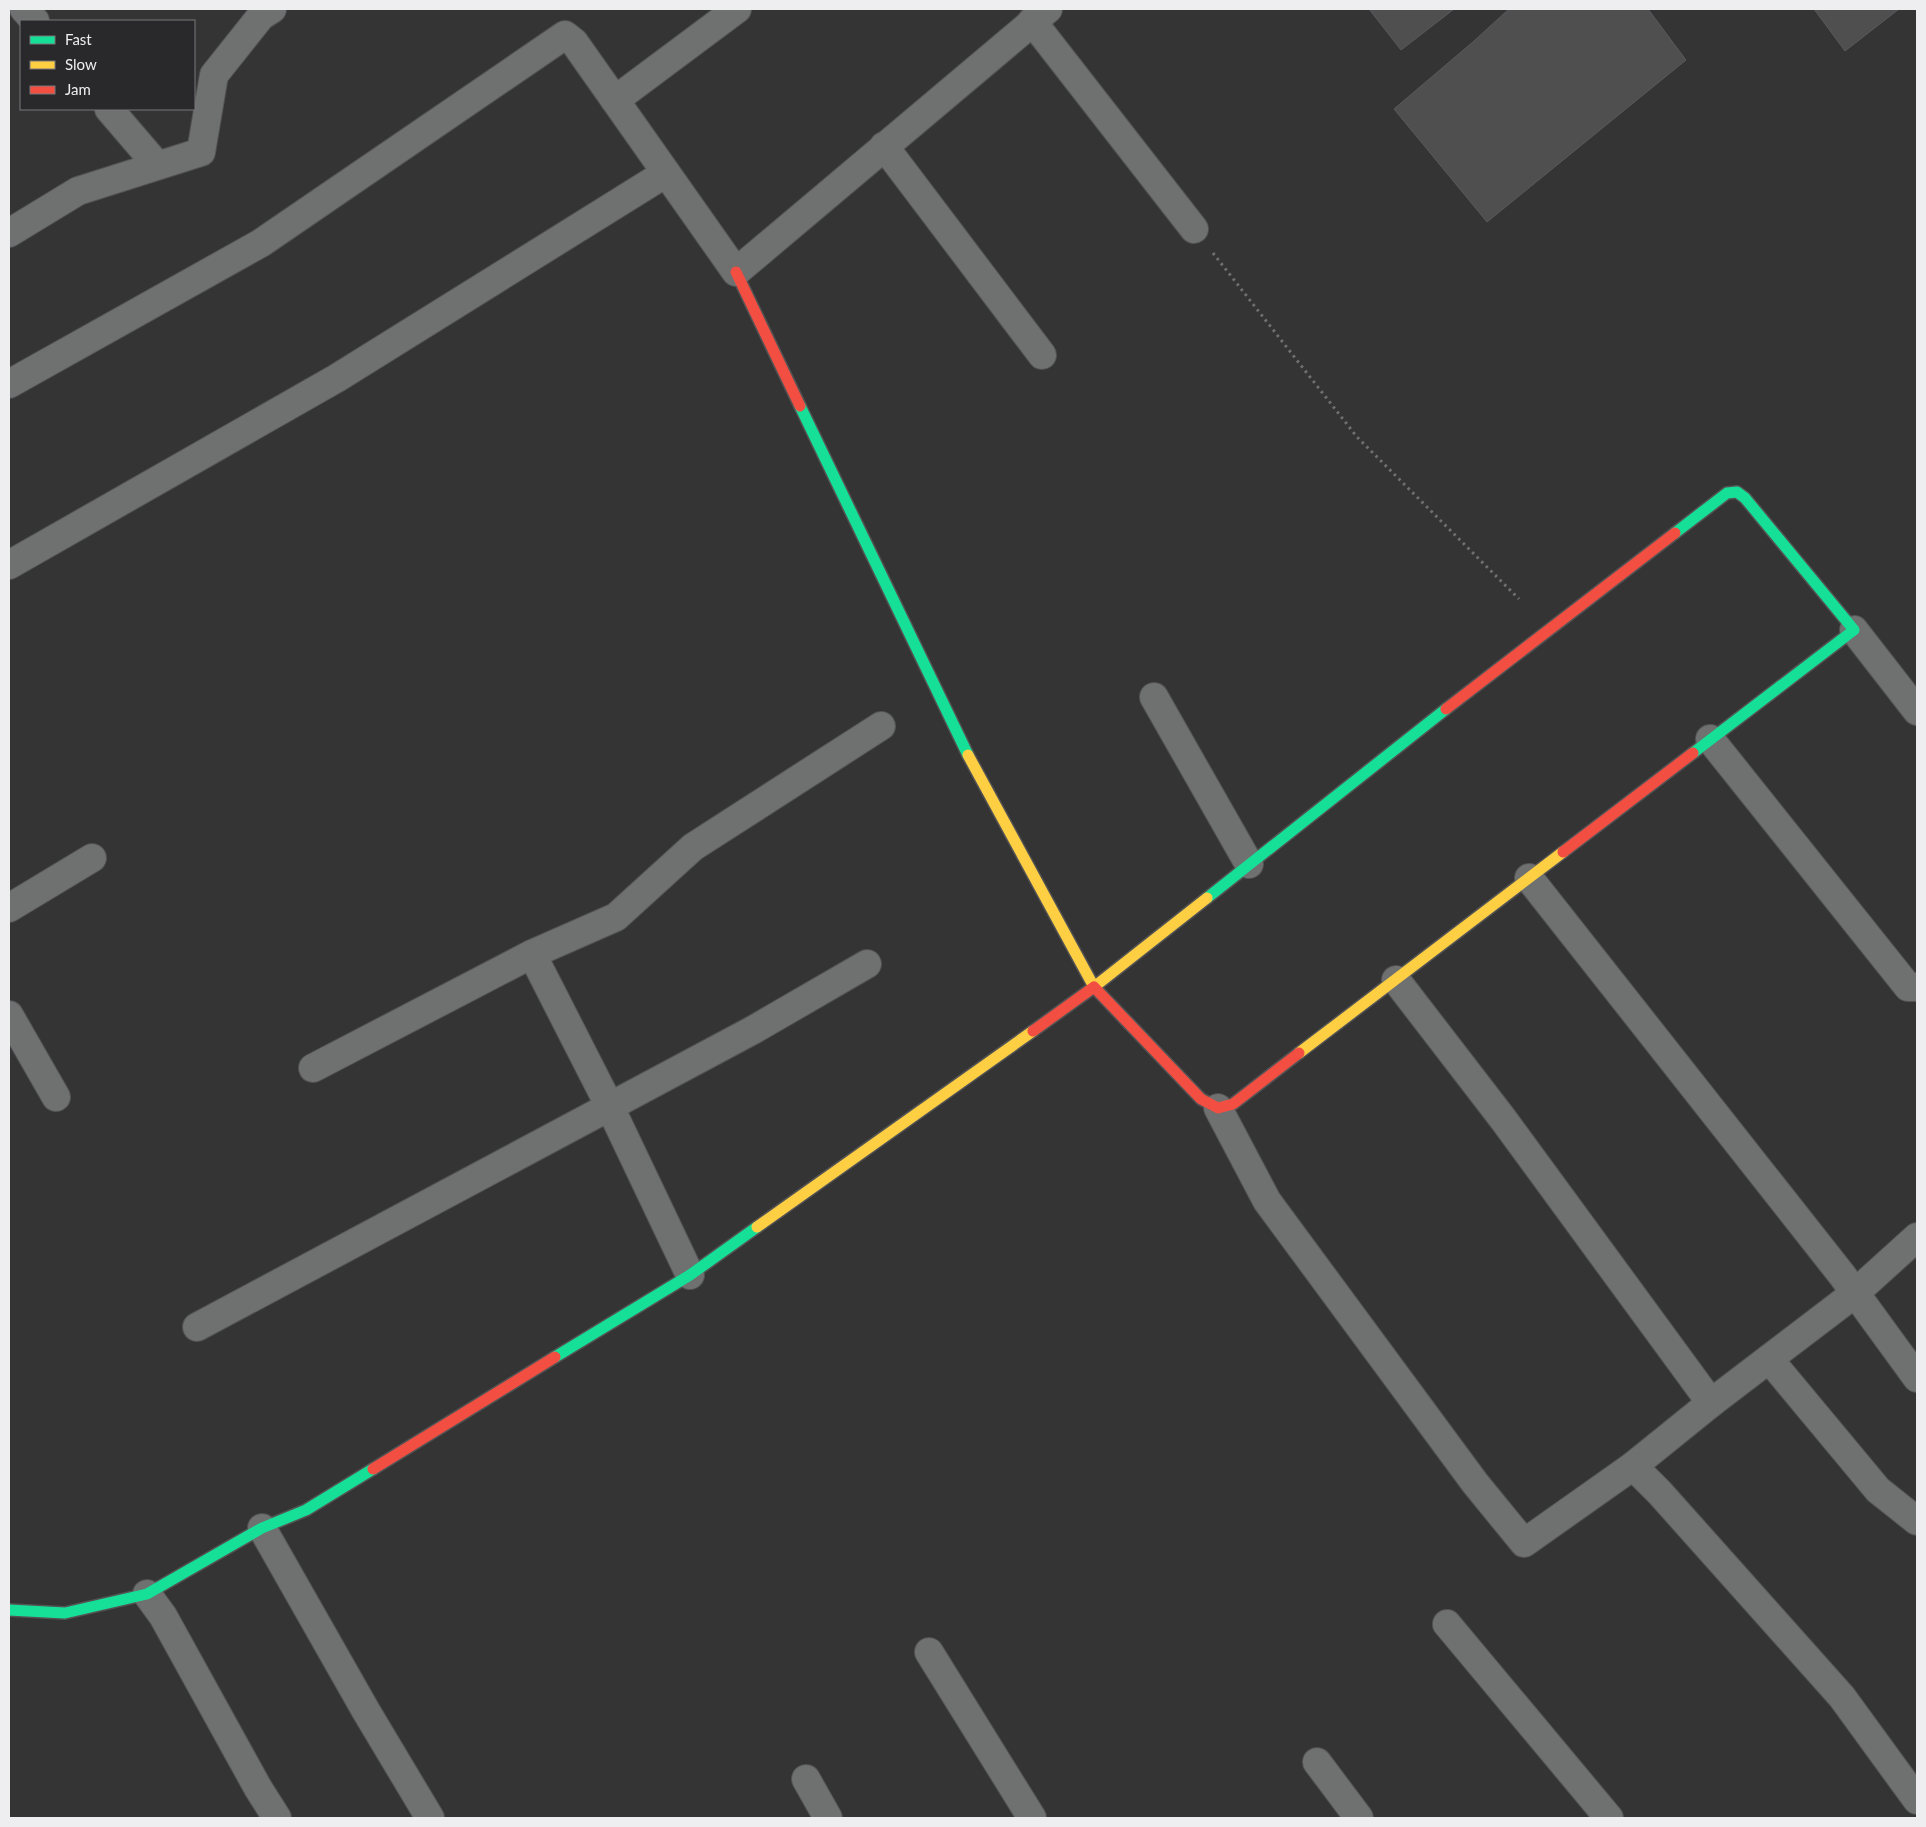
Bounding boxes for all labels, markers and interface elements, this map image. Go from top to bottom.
legend [20,20,195,110]
text: Fast [65,30,92,48]
text: Slow [65,55,97,73]
text: Jam [65,80,91,98]

